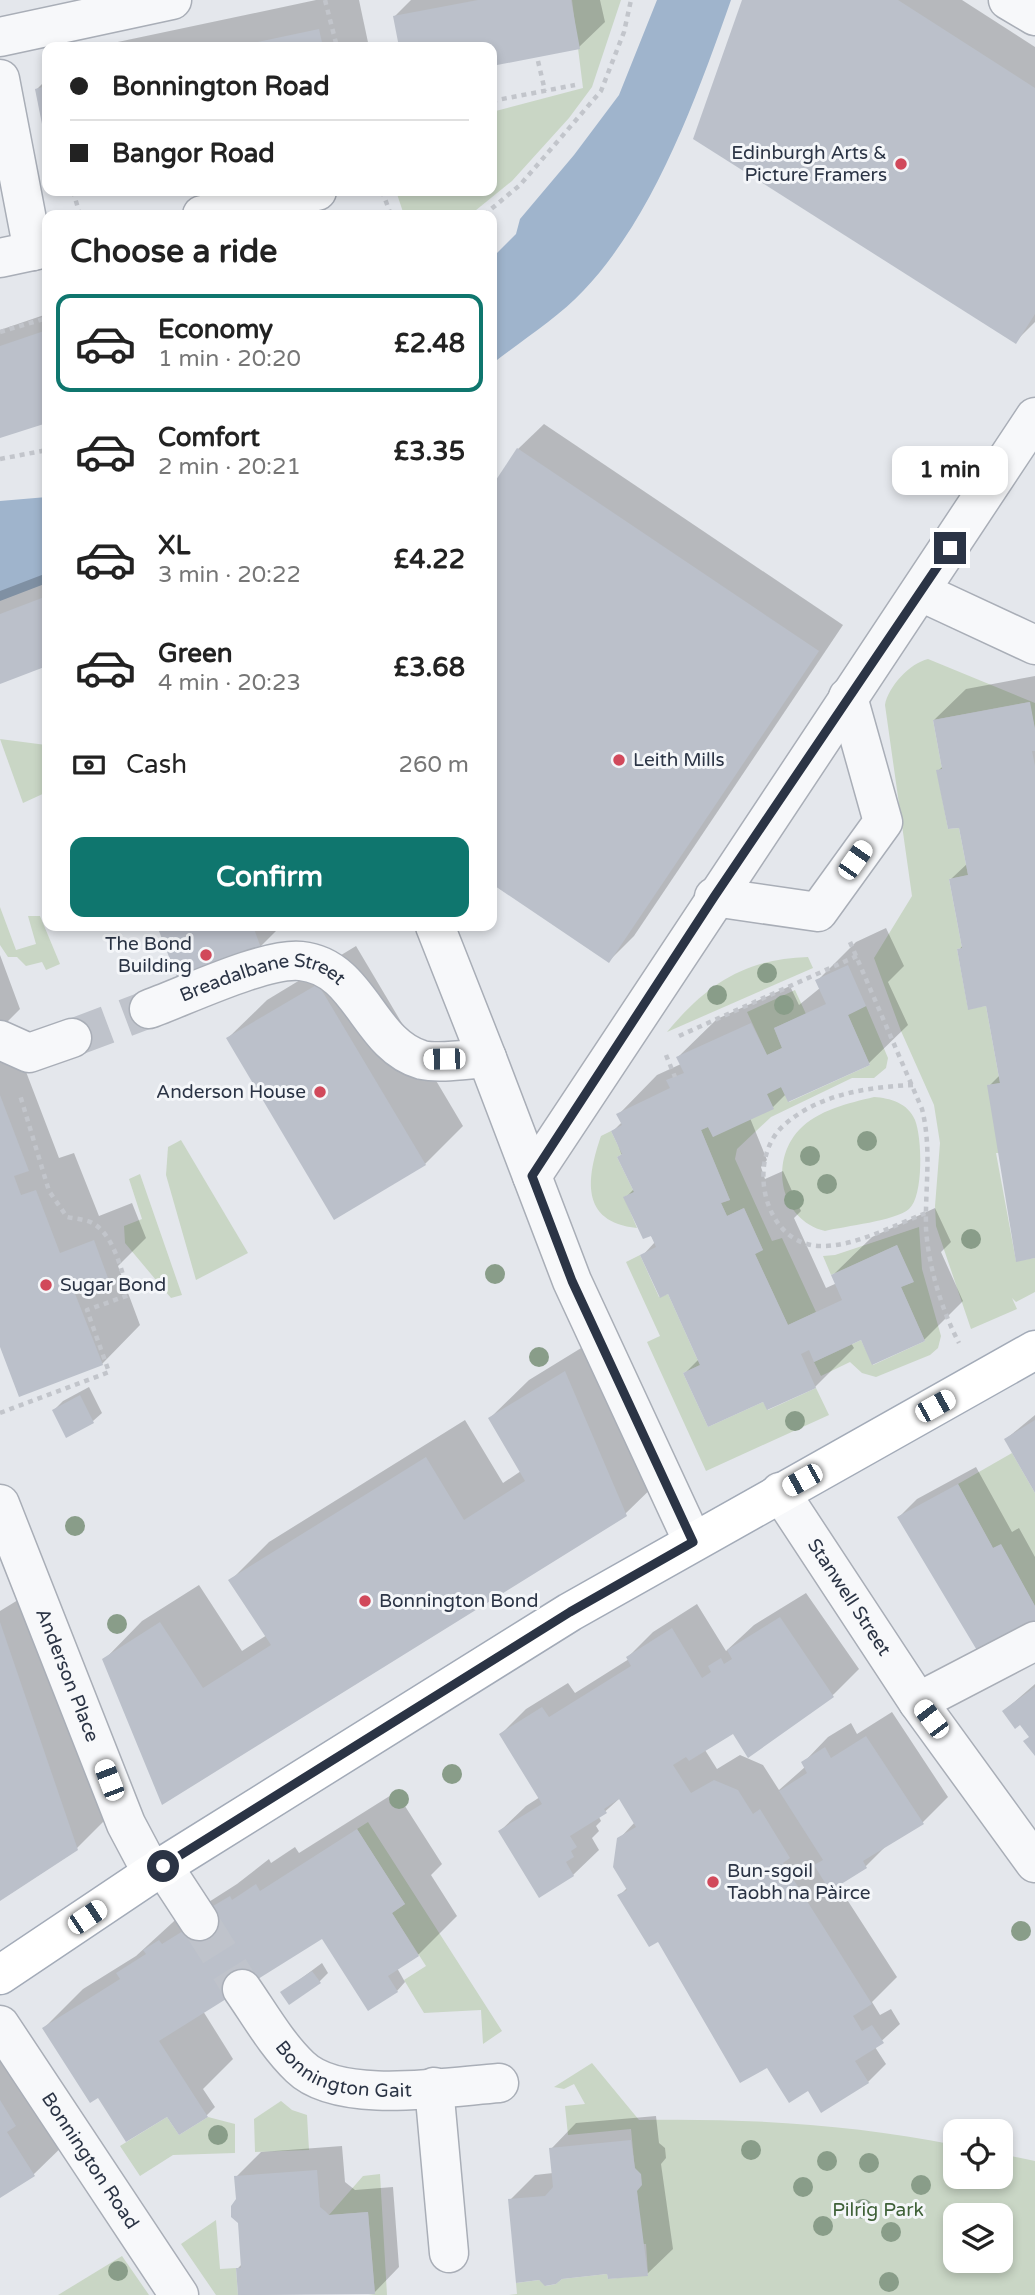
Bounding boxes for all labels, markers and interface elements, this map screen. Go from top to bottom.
text: Bonnington Road [112,71,330,102]
text: Bangor Road [112,138,275,169]
place label: Edinburgh Arts & Picture Framers [731,142,887,186]
marker: Edinburgh Arts & Picture Framers [893,156,909,172]
text: Choose a ride [70,233,277,271]
icon: car [74,312,137,375]
text: Economy [158,314,273,345]
text: £2.48 [394,328,465,359]
text: 1 min · 20:20 [158,345,301,373]
icon: car [74,420,137,483]
text: Comfort [158,422,260,453]
text: £3.35 [394,436,465,467]
callout: 1 min [892,447,1008,496]
text: 2 min · 20:21 [158,453,301,481]
text: 1 min [919,456,981,484]
icon: car [74,528,137,591]
text: XL [158,530,190,561]
route end [934,532,966,564]
text: £4.22 [394,544,465,575]
text: 3 min · 20:22 [158,561,301,589]
icon: car [74,636,137,699]
text: Green [158,638,233,669]
text: £3.68 [394,652,465,683]
text: 4 min · 20:23 [158,669,301,697]
icon: cash [70,746,108,784]
text: Cash [126,749,187,780]
place label: Leith Mills [633,749,725,771]
text: 260 m [399,751,469,779]
marker: Leith Mills [611,752,627,768]
button: Confirm [70,837,469,917]
car [835,837,876,883]
place label: The Bond Building [105,933,192,977]
marker: The Bond Building [198,947,214,963]
street label: Breadalbane Street [177,949,350,1007]
car [423,1048,466,1070]
place label: Anderson House [156,1081,306,1103]
marker: Anderson House [312,1084,328,1100]
place label: Sugar Bond [60,1274,166,1296]
marker: Sugar Bond [38,1277,54,1293]
car [912,1387,959,1425]
car [779,1461,826,1499]
street label: Stanwell Street [803,1535,895,1660]
place label: Bonnington Bond [379,1590,538,1612]
marker: Bonnington Bond [357,1593,373,1609]
street label: Anderson Place [31,1605,104,1745]
car [910,1696,953,1742]
car [92,1757,127,1803]
route start [147,1850,179,1882]
place label: Bun-sgoil Taobh na Pàirce [727,1860,870,1904]
marker: Bun-sgoil Taobh na Pàirce [705,1874,721,1890]
car [64,1897,111,1937]
street label: Bonnington Gait [271,2036,412,2102]
street label: Bonnington Road [37,2088,143,2233]
map controls [943,2119,1013,2273]
button: locate [943,2119,1013,2189]
park label: Pilrig Park [832,2199,924,2221]
button: layers [943,2203,1013,2273]

